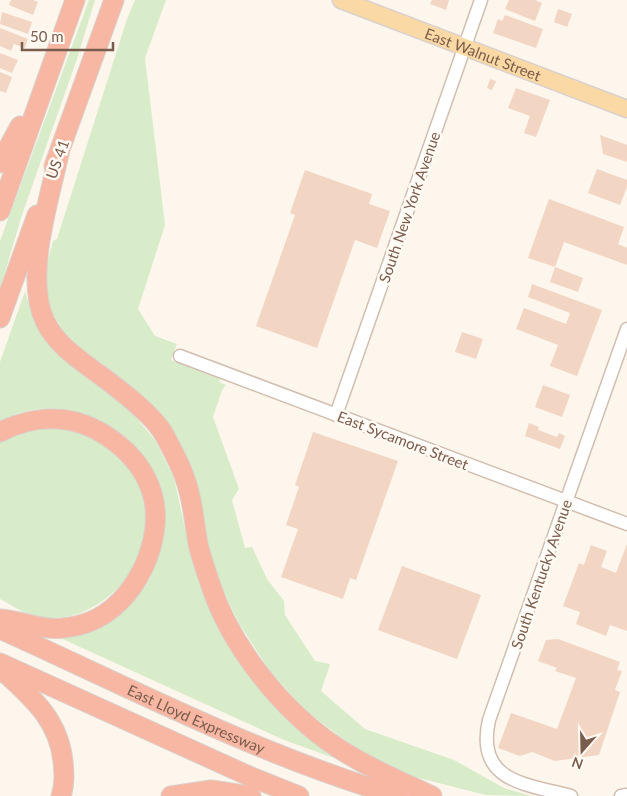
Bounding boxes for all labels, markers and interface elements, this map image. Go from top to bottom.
scale bar [22,20,114,52]
street label: East Walnut Street [422,24,544,85]
text: 50 m [30,27,64,45]
street label: South New York Avenue [375,129,443,285]
street label: US 41 [42,137,72,181]
street label: East Sycamore Street [335,407,472,474]
street label: South Kentucky Avenue [507,497,575,651]
street label: East Lloyd Expressway [125,680,268,757]
north arrow [557,726,607,776]
text: N [569,754,585,774]

